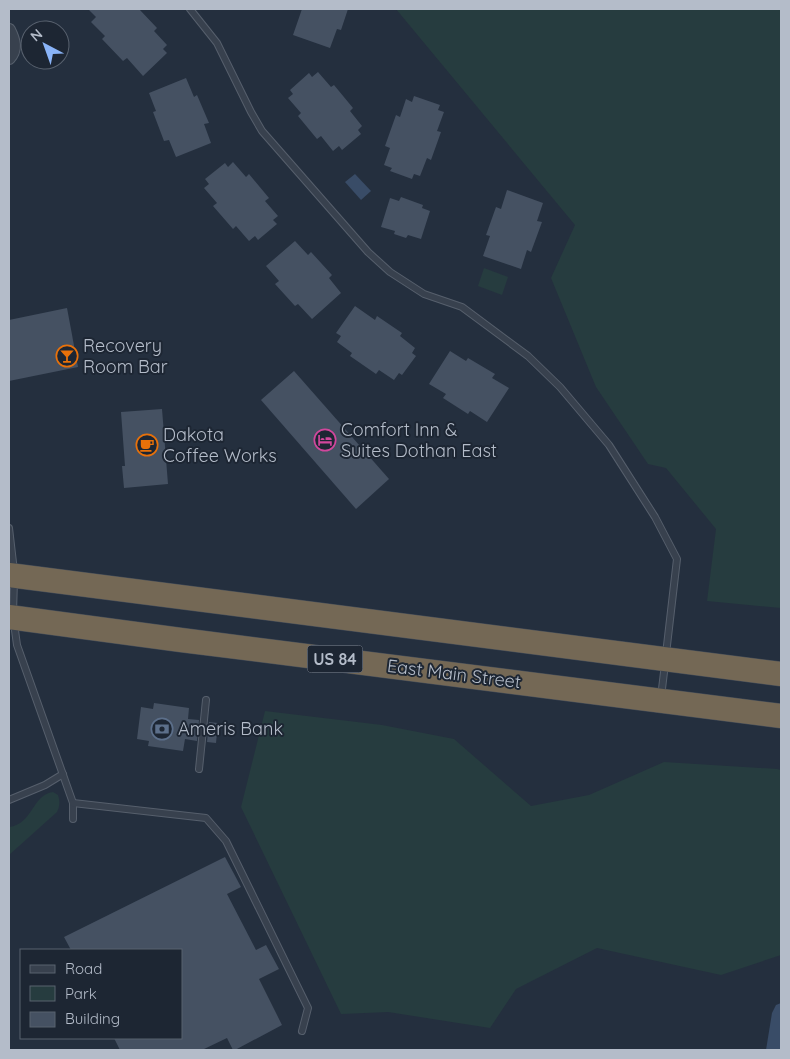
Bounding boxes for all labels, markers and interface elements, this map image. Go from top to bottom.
north arrow [20,20,70,70]
text: N [27,25,46,45]
place label: Recovery Room Bar [83,334,168,378]
bar icon: Recovery Room Bar [55,344,79,368]
place label: Comfort Inn & Suites Dothan East [341,418,497,462]
place label: Dakota Coffee Works [163,423,277,467]
hotel icon: Comfort Inn & Suites Dothan East [313,428,337,452]
cafe icon: Dakota Coffee Works [135,433,159,457]
road number: US 84 [308,646,362,672]
street label: East Main Street [386,654,522,693]
bank icon: Ameris Bank [150,717,174,741]
place label: Ameris Bank [178,717,283,740]
legend [20,949,182,1039]
text: Road [65,959,102,978]
text: Park [65,984,97,1003]
text: Building [65,1009,120,1028]

